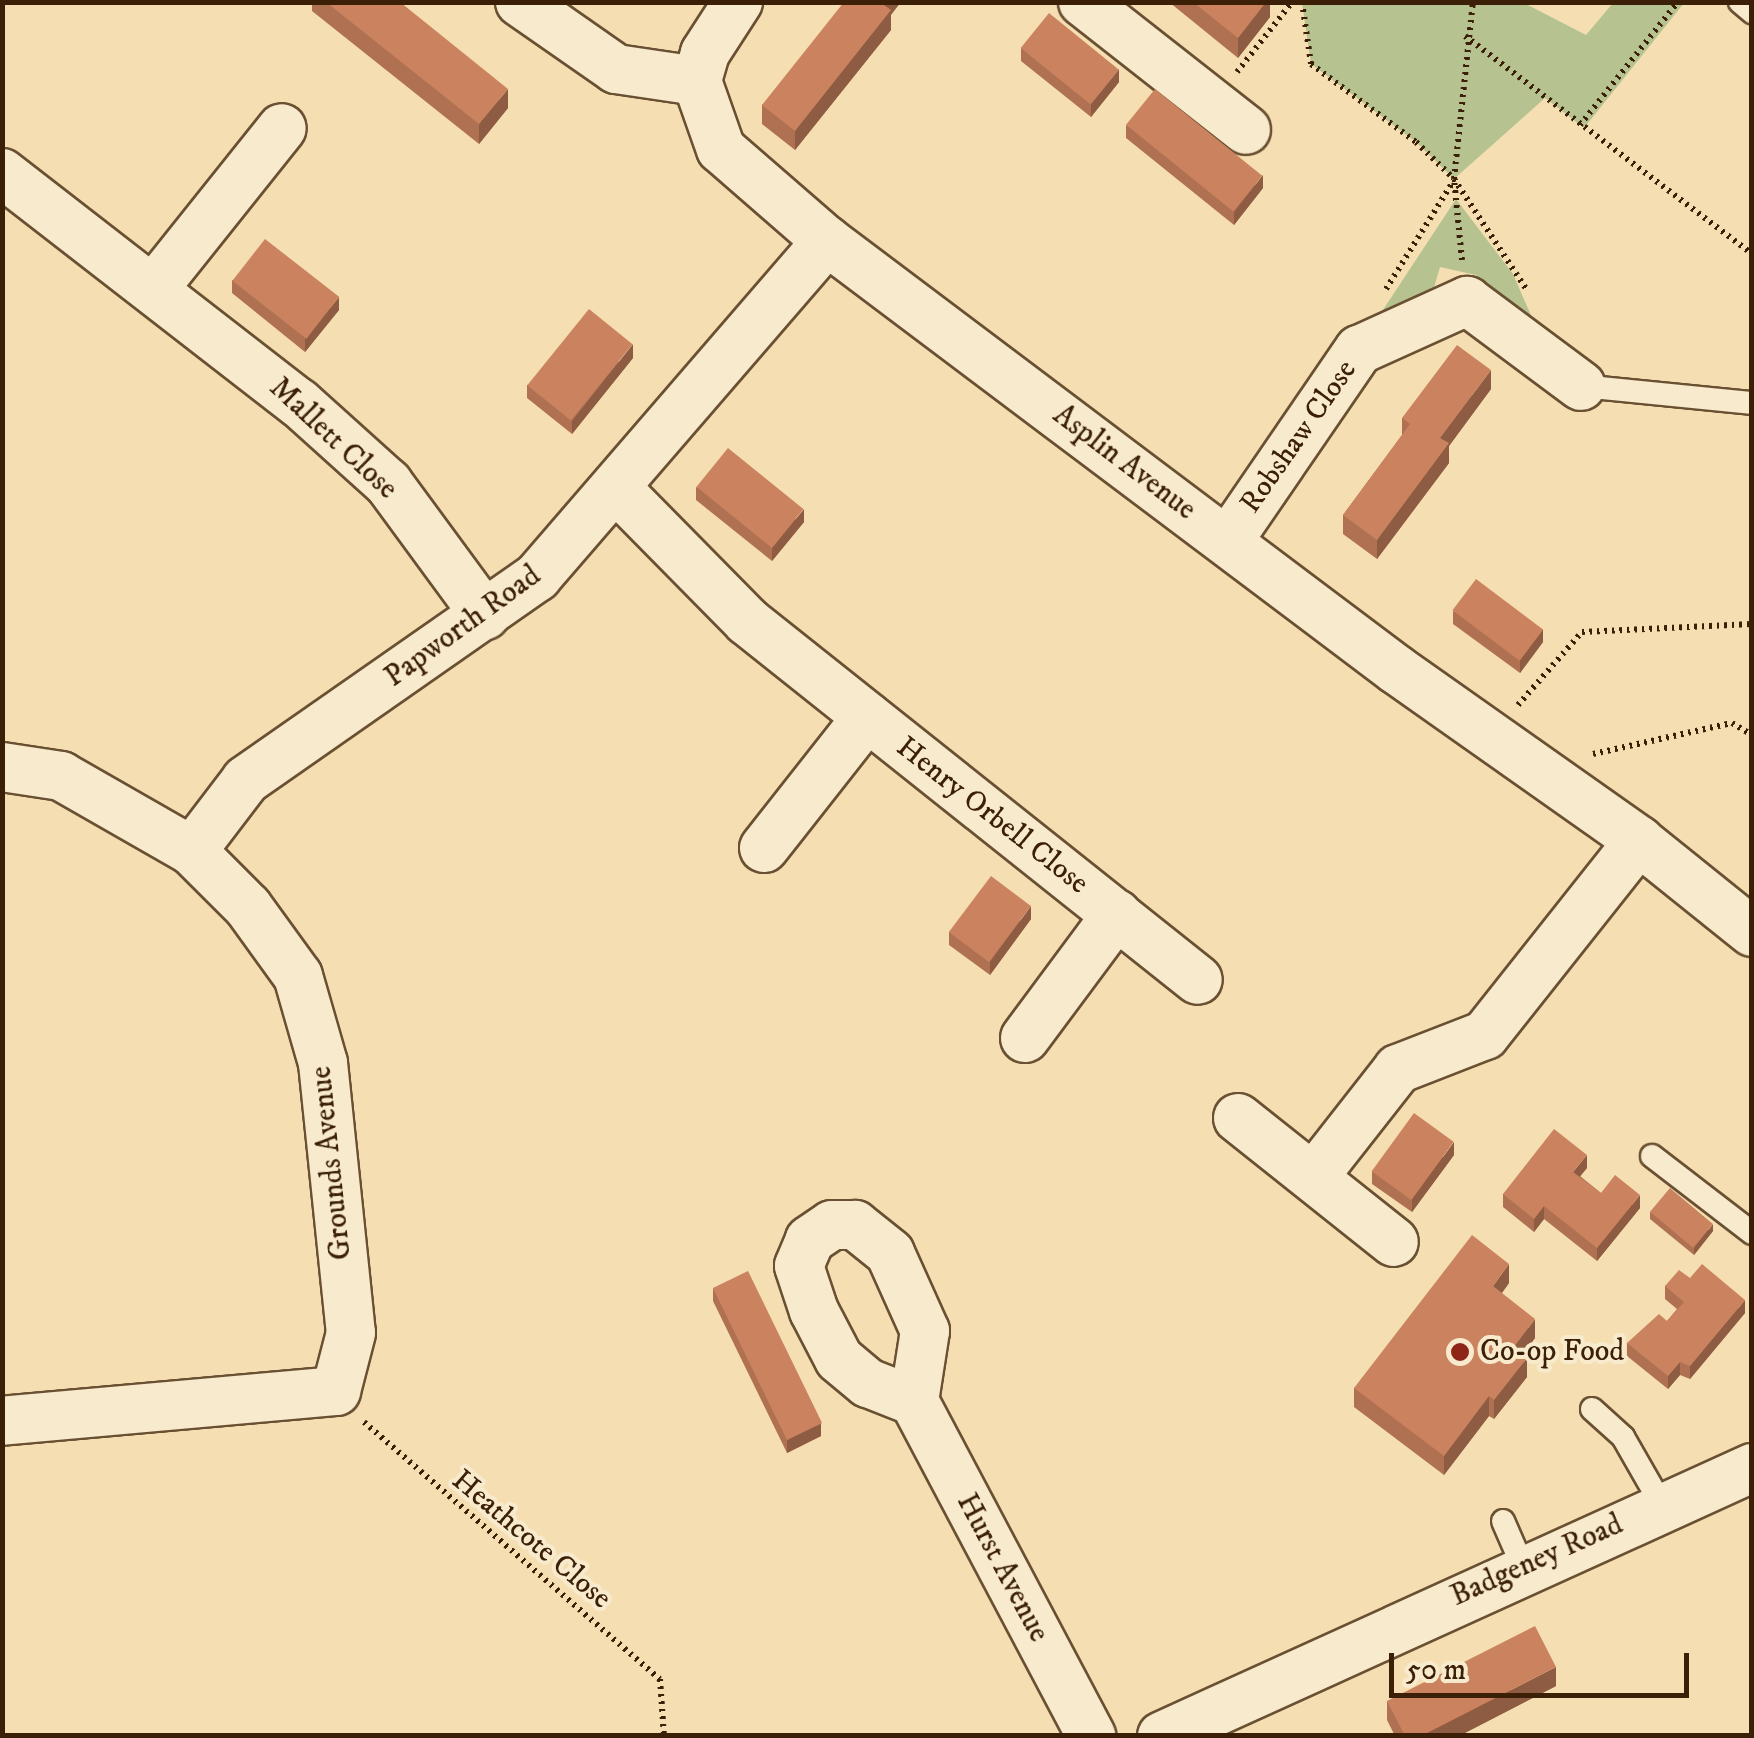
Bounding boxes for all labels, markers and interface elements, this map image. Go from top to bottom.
street label: Robshaw Close [1233,354,1365,520]
street label: Mallett Close [261,371,405,507]
street label: Asplin Avenue [1046,398,1202,528]
street label: Papworth Road [378,558,548,696]
street label: Henry Orbell Close [889,730,1095,902]
street label: Grounds Avenue [304,1064,360,1262]
place label: Co-op Food [1480,1334,1624,1370]
marker: Co-op Food [1449,1341,1471,1363]
street label: Heathcote Close [444,1463,618,1617]
street label: Hurst Avenue [948,1488,1056,1648]
street label: Badgeney Road [1445,1507,1629,1615]
scale bar [1394,1633,1694,1695]
text: 50 m [1406,1652,1466,1689]

